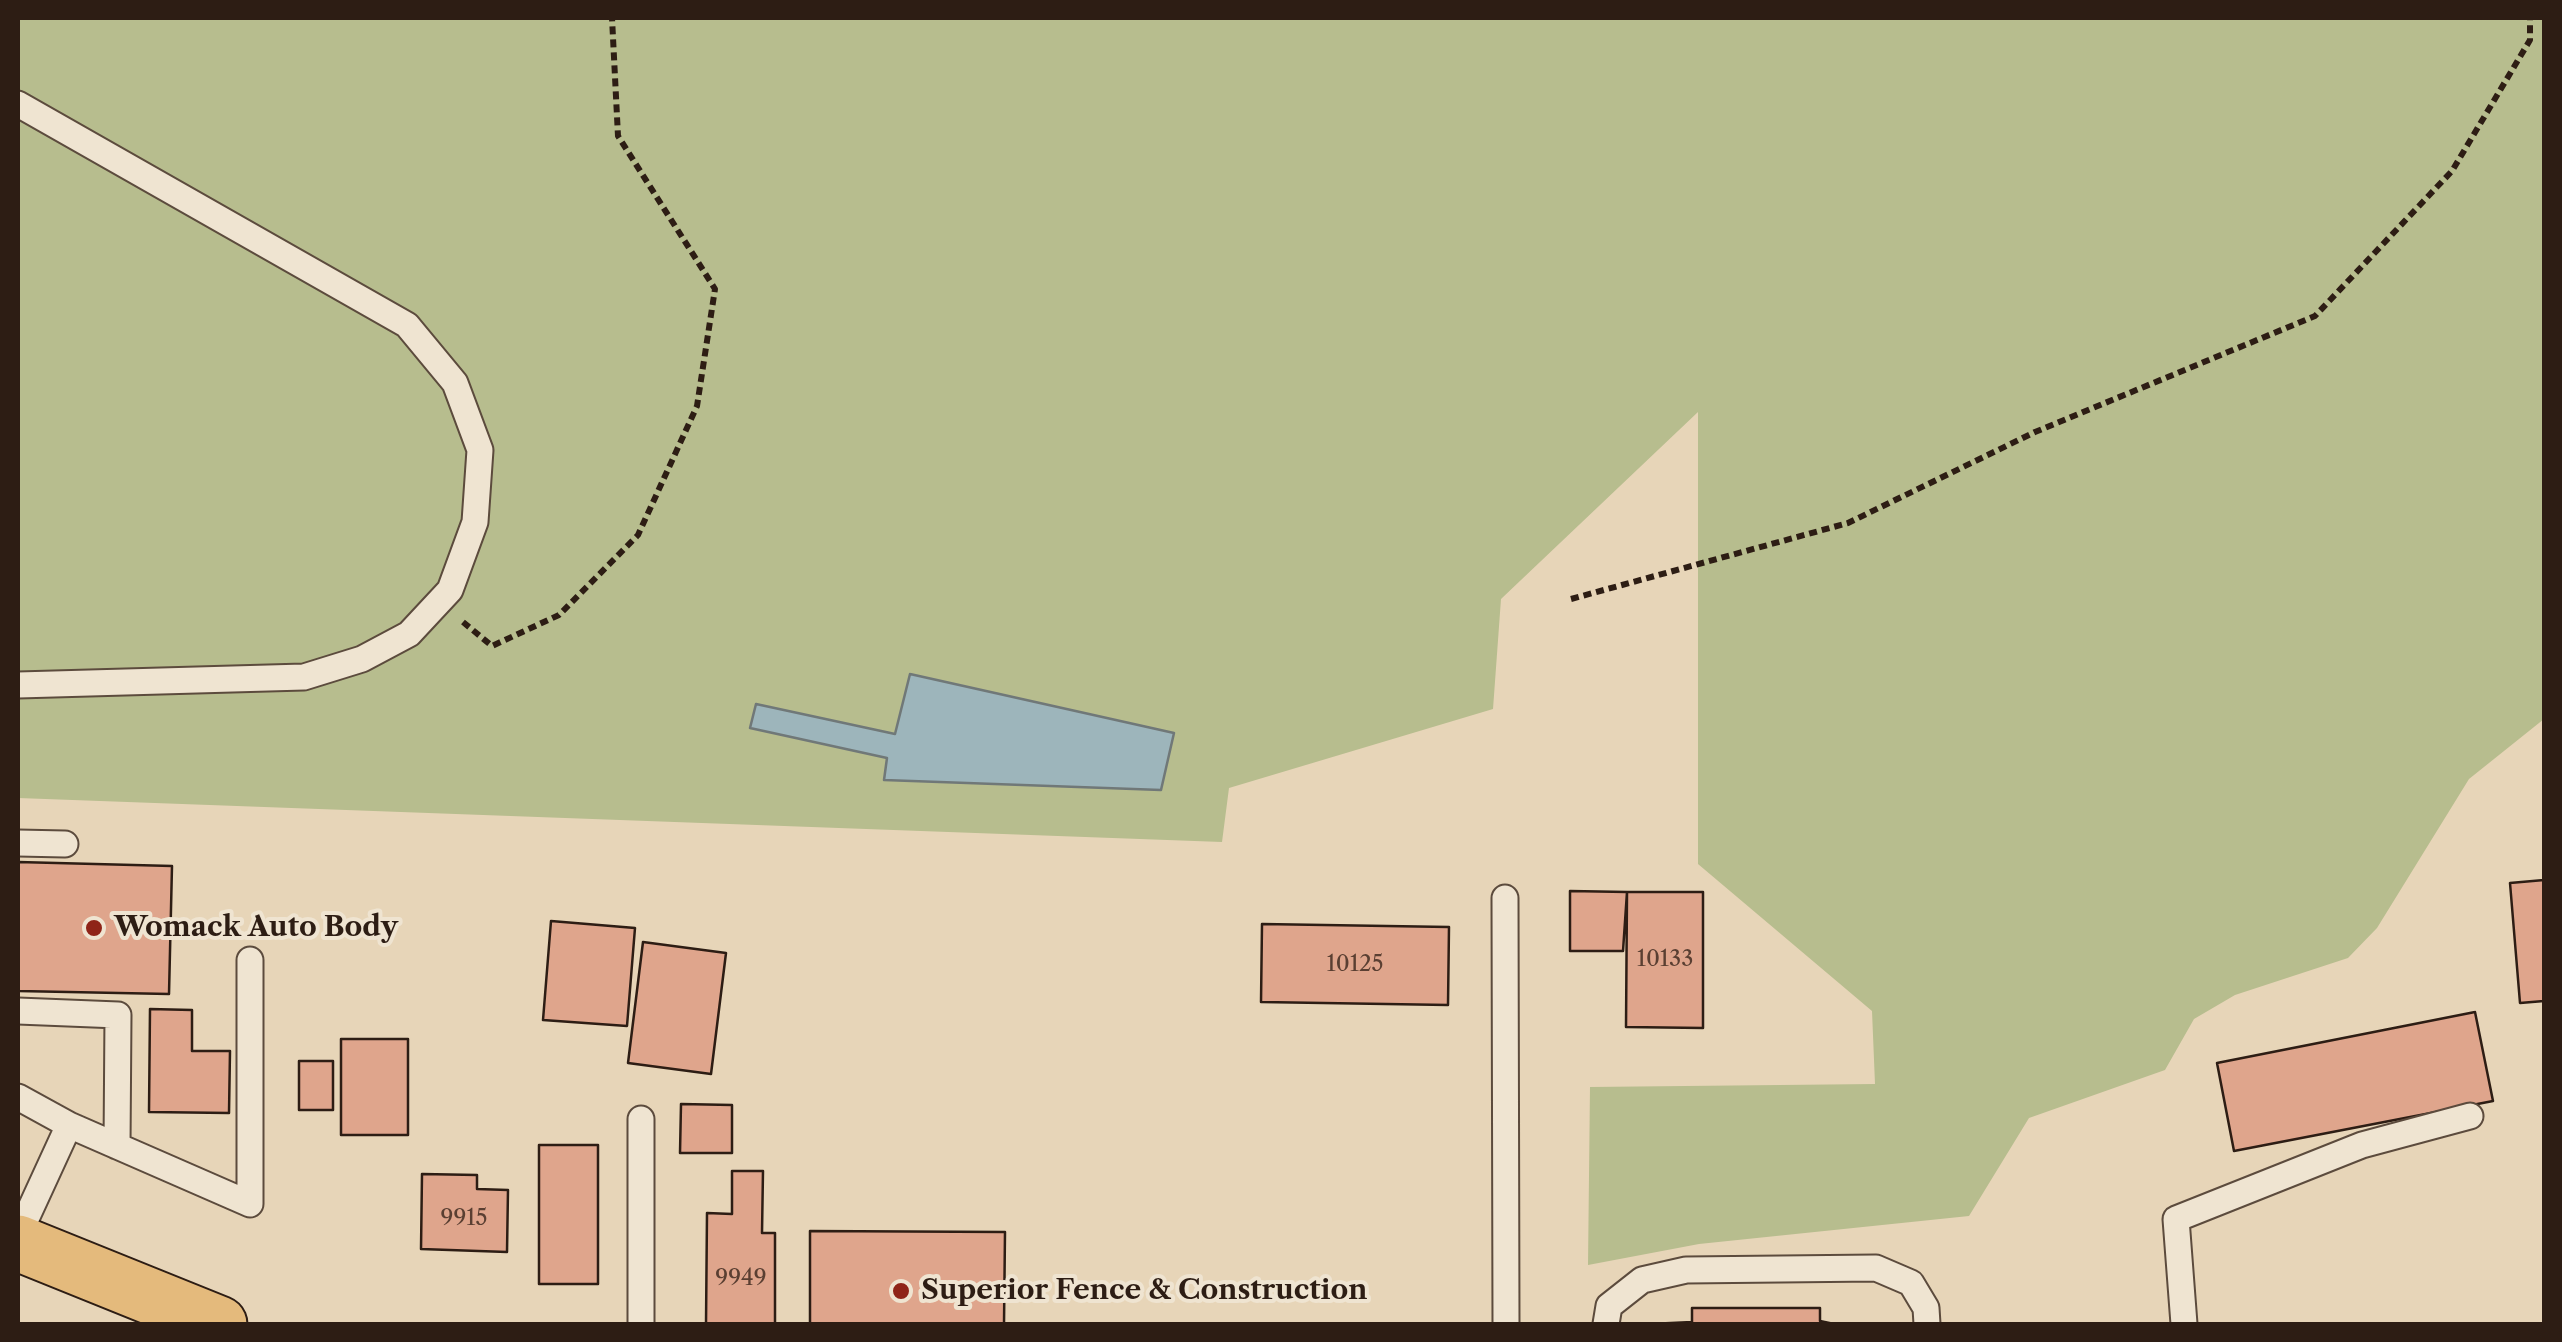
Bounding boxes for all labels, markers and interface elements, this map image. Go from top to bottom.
place label: Womack Auto Body [114,911,398,945]
marker: Womack Auto Body [83,917,105,939]
house number: 10133 [1637,947,1693,973]
house number: 10125 [1326,952,1384,978]
house number: 9915 [441,1206,487,1232]
house number: 9949 [715,1266,767,1292]
place label: Superior Fence & Construction [921,1274,1367,1308]
marker: Superior Fence & Construction [890,1280,912,1302]

